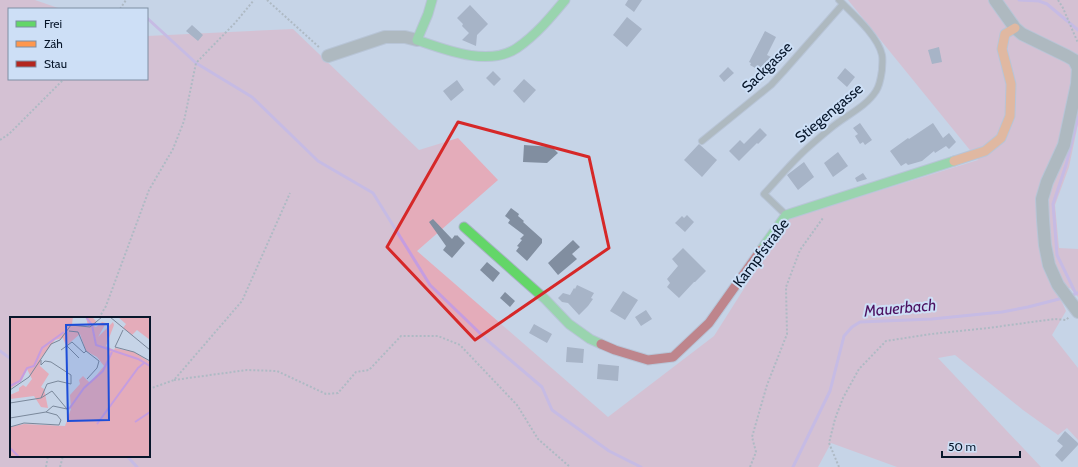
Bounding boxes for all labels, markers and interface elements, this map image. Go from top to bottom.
legend [8,8,148,80]
text: Frei [44,16,62,31]
text: Zäh [44,36,63,51]
street label: Sackgasse [738,38,796,96]
text: Stau [44,56,67,71]
street label: Stiegengasse [792,79,867,146]
street label: Kampfstraße [729,215,793,291]
water label: Mauerbach [862,295,937,321]
inset map [10,317,150,457]
scale bar [942,433,1020,459]
text: 50 m [948,439,976,454]

